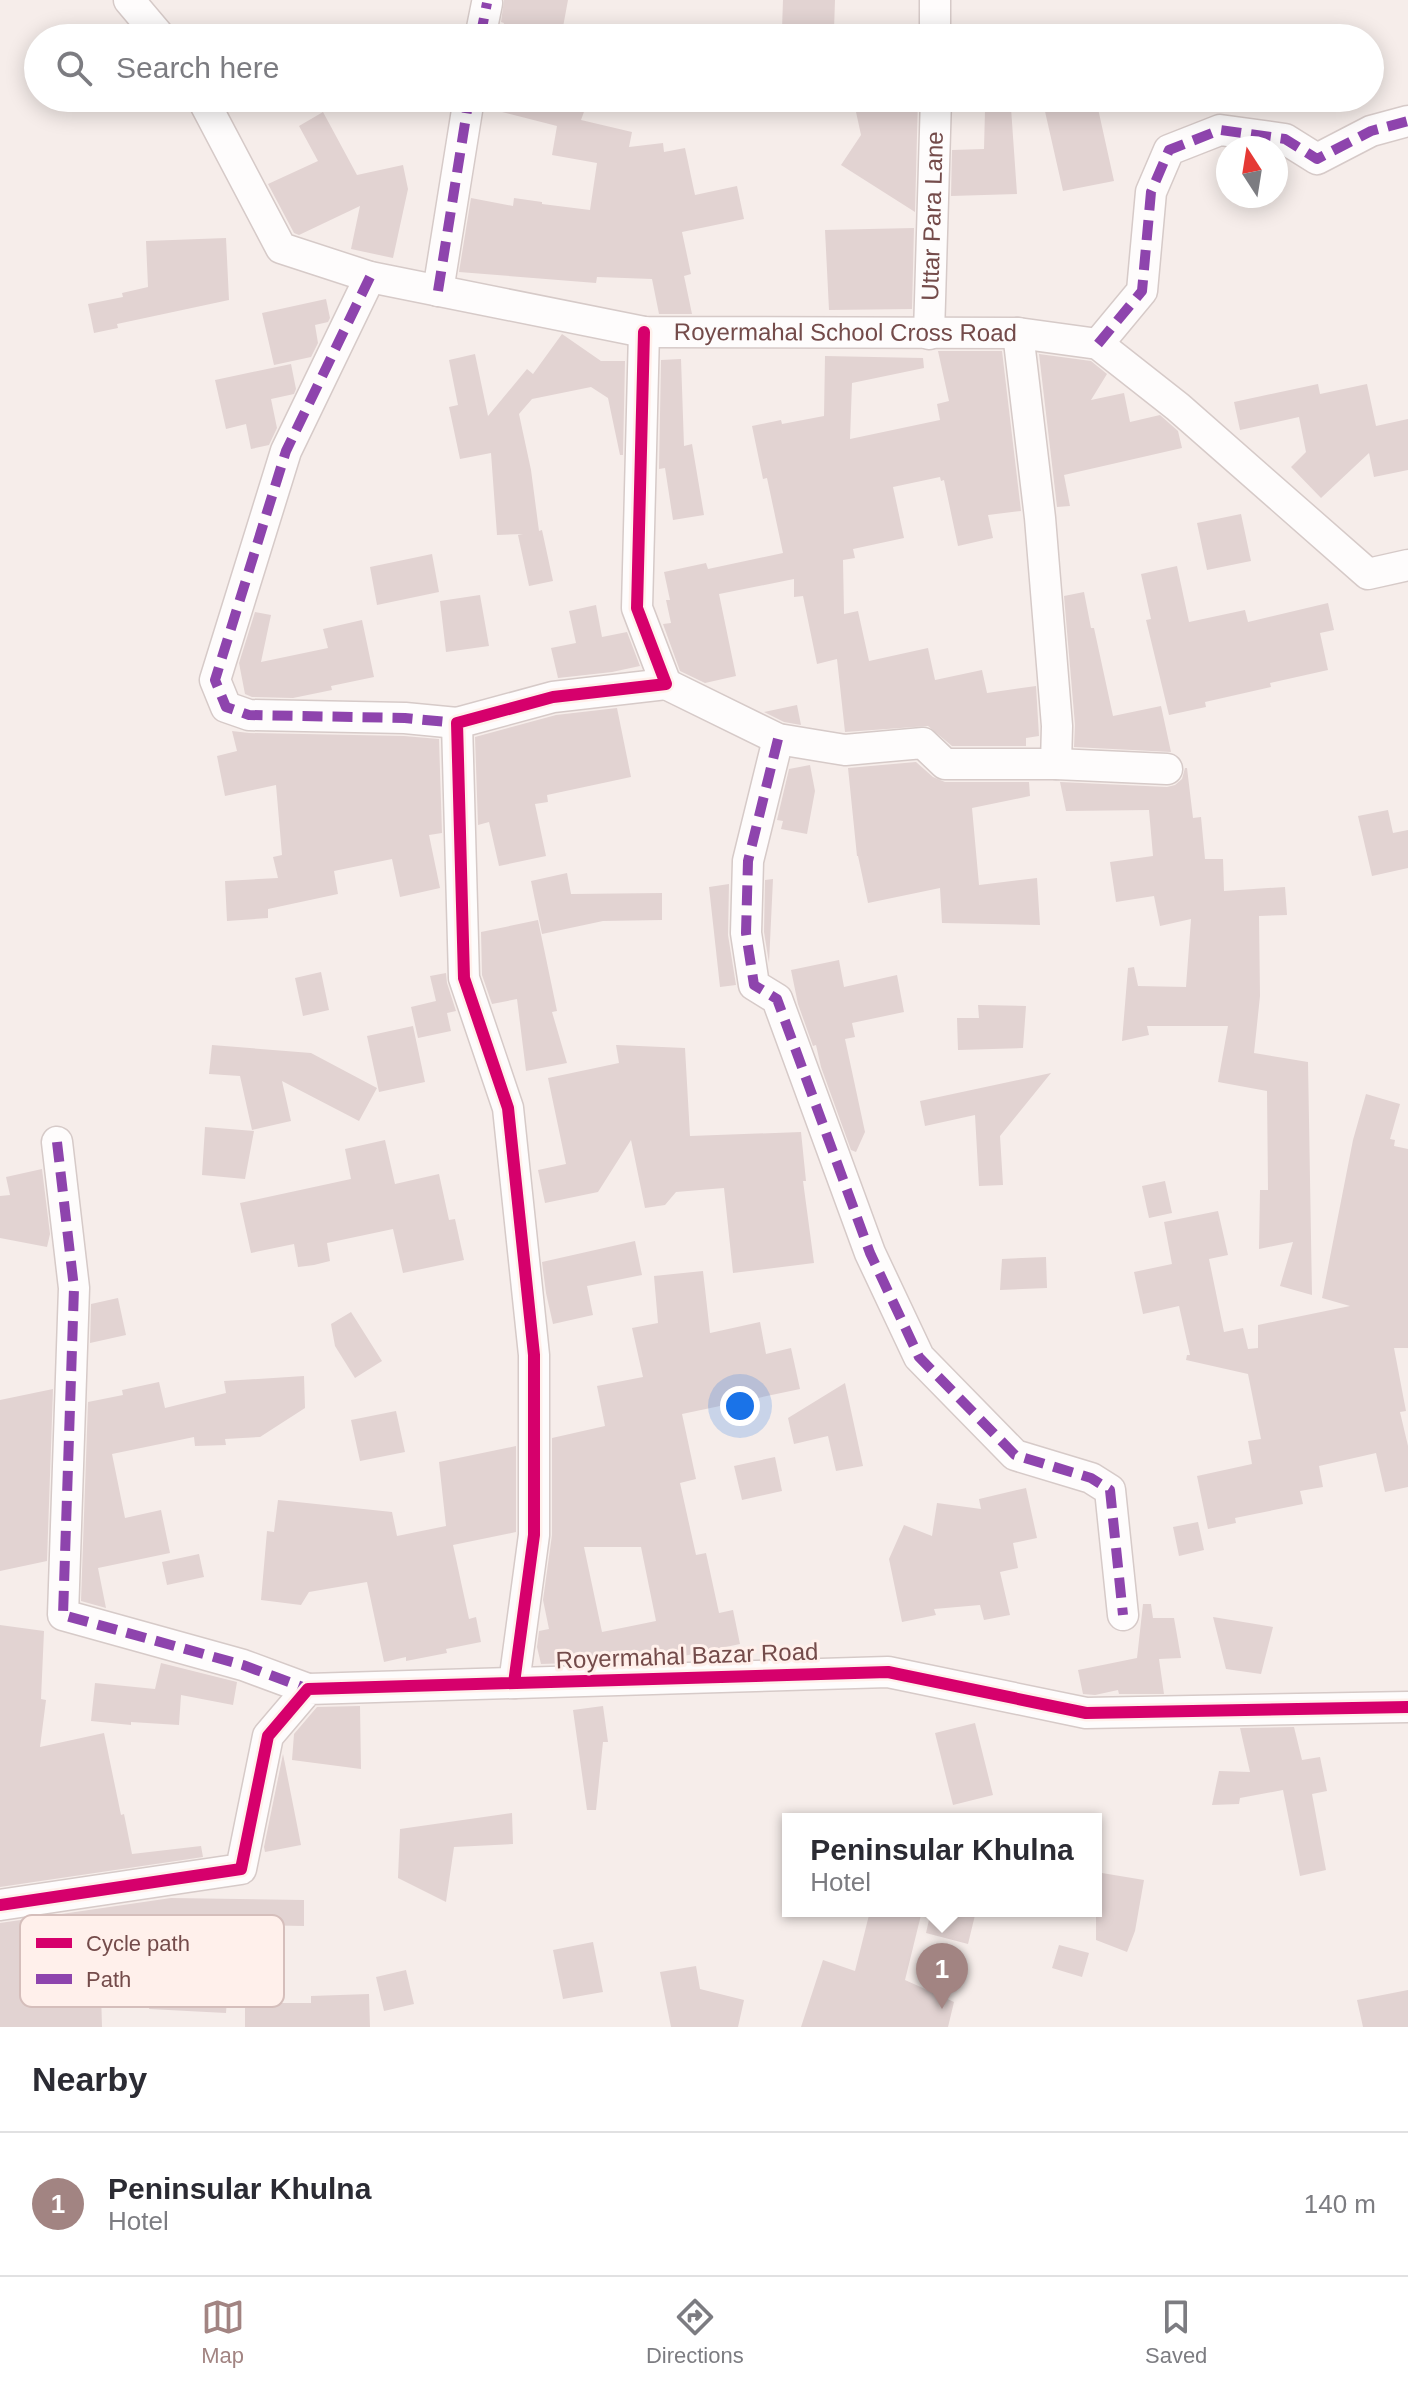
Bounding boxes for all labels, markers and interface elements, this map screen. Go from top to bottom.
search box [24,24,1384,112]
icon: search [52,46,96,90]
text: Search here [116,51,279,84]
street label: Uttar Para Lane [916,131,948,301]
north arrow [1216,136,1288,208]
street label: Royermahal School Cross Road [674,318,1017,346]
your location [720,1386,760,1426]
street label: Royermahal Bazar Road [555,1637,819,1674]
popup [782,1813,1102,1917]
text: Peninsular Khulna [810,1833,1074,1866]
text: Hotel [810,1867,871,1897]
legend [20,1915,284,2007]
text: Cycle path [86,1931,190,1956]
pin: 1 [916,1943,968,2009]
text: Path [86,1967,131,1992]
text: Nearby [32,2060,147,2098]
text: Peninsular Khulna [108,2172,371,2205]
text: 1 [51,2189,65,2219]
text: 140 m [1304,2189,1376,2219]
text: Hotel [108,2206,169,2236]
tab: Map [201,2295,245,2369]
tab: Directions [646,2295,744,2369]
tab: Saved [1145,2295,1207,2369]

